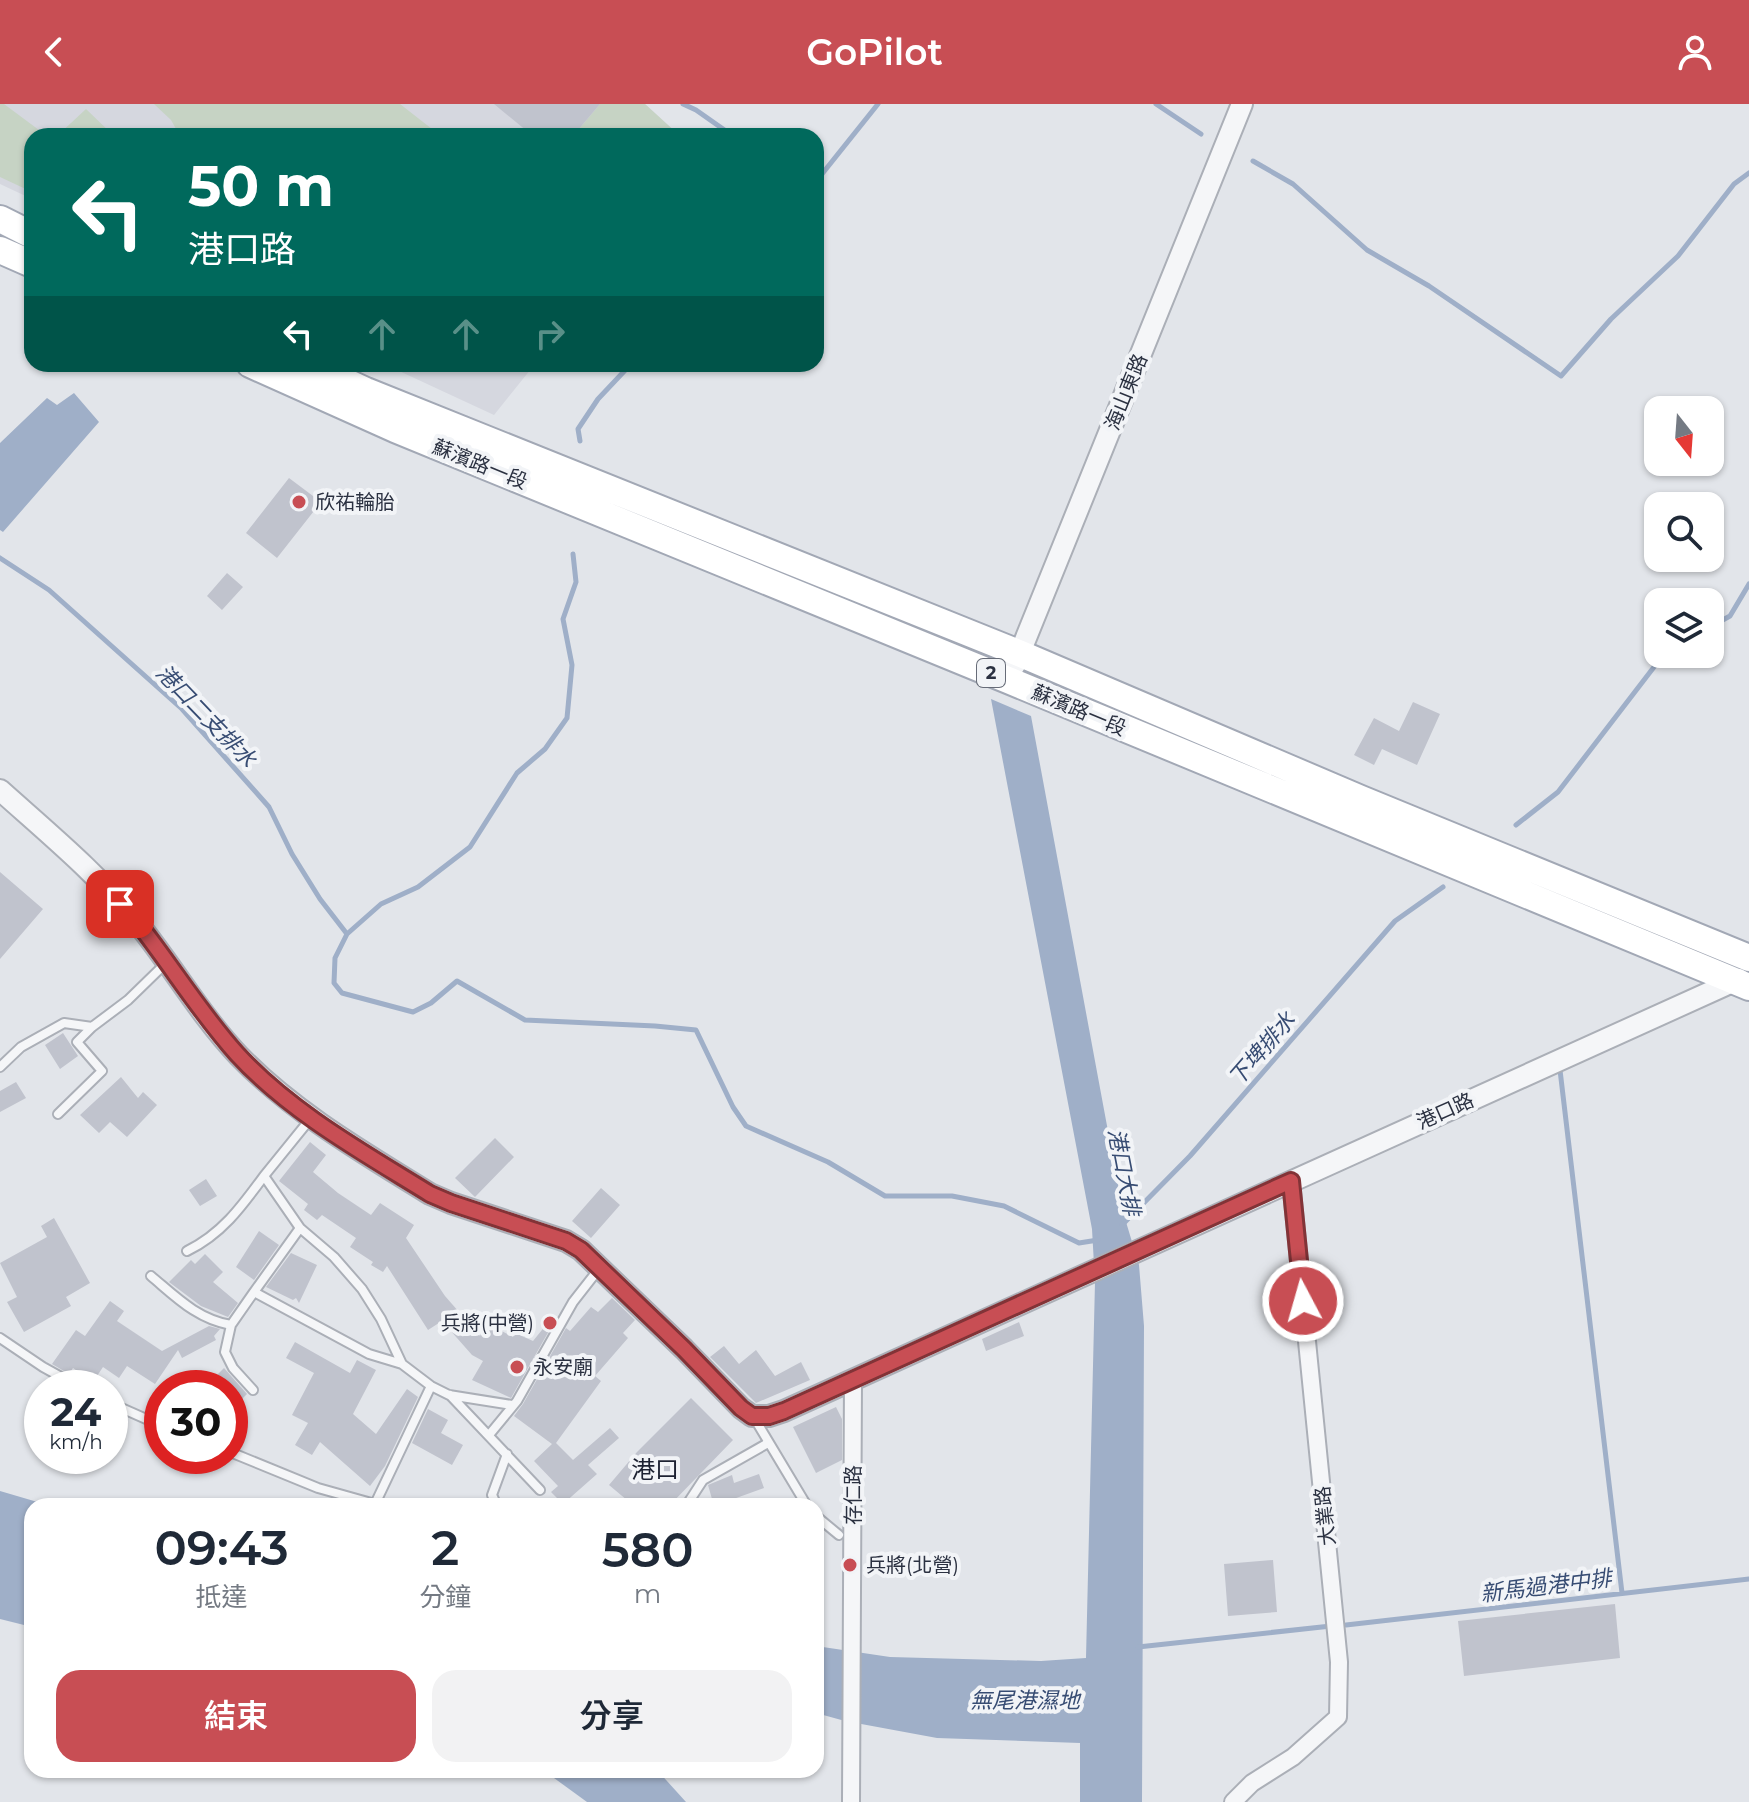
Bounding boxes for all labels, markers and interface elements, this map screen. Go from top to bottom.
icon: back [32,30,76,74]
text: GoPilot [806,30,943,74]
icon: person [1673,30,1717,74]
text: 50 m [188,152,334,220]
icon: left [56,160,160,264]
text: 港口路 [188,227,296,271]
icon: left [276,312,320,356]
icon: ahead [360,312,404,356]
icon: ahead [444,312,488,356]
icon: right [528,312,572,356]
street label: 海山東路 [1100,350,1152,434]
north arrow [1644,396,1724,476]
map controls [1644,396,1724,668]
street label: 蘇濱路一段 [429,434,531,494]
place label: 欣祐輪胎 [315,490,395,514]
button: search [1644,492,1724,572]
marker: 欣祐輪胎 [290,493,308,511]
button: layers [1644,588,1724,668]
water label: 港口二支排水 [150,659,262,774]
road number: 2 [977,659,1005,687]
street label: 蘇濱路一段 [1028,679,1130,741]
pin [86,870,154,938]
icon: arrive [98,882,142,926]
water label: 下埤排水 [1223,1006,1302,1091]
street label: 港口路 [1413,1088,1477,1134]
water label: 港口大排 [1102,1126,1146,1221]
position arrow [1261,1259,1345,1343]
place label: 兵將(中營) [441,1311,534,1335]
marker: 兵將(中營) [541,1314,559,1332]
place label: 永安廟 [533,1355,593,1379]
marker: 永安廟 [508,1358,526,1376]
speed limit sign: 30 [144,1370,248,1474]
text: 24 [51,1387,101,1436]
text: km/h [49,1430,103,1454]
district label: 港口 [631,1455,679,1484]
street label: 存仁路 [841,1465,865,1525]
street label: 大業路 [1310,1485,1340,1547]
text: 09:43 [155,1519,289,1577]
text: 2 [431,1519,459,1577]
text: 580 [602,1521,693,1579]
place label: 兵將(北營) [866,1553,959,1577]
marker: 兵將(北營) [841,1556,859,1574]
water label: 新馬過港中排 [1479,1564,1616,1607]
text: m [634,1578,661,1610]
text: 抵達 [196,1581,248,1613]
text: 分鐘 [419,1581,471,1613]
button: 結束 [56,1670,416,1762]
button: 分享 [432,1670,792,1762]
water label: 無尾港濕地 [970,1687,1082,1714]

